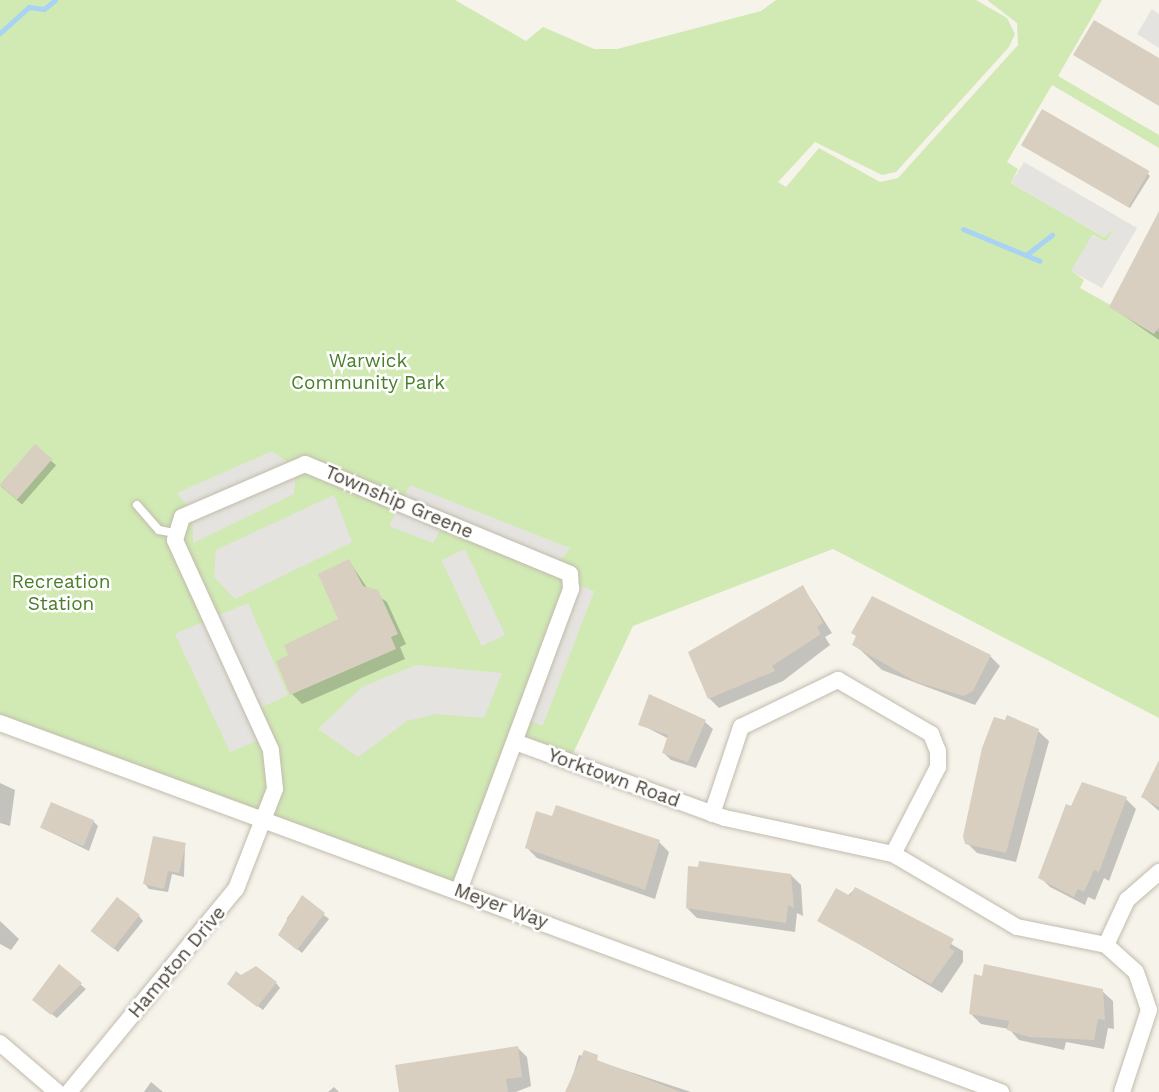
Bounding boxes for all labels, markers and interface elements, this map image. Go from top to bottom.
park label: Warwick Community Park [291,350,445,394]
street label: Township Greene [321,460,477,544]
park label: Recreation Station [12,571,110,615]
street label: Yorktown Road [545,744,683,812]
street label: Meyer Way [451,878,551,934]
street label: Hampton Drive [124,901,230,1023]

